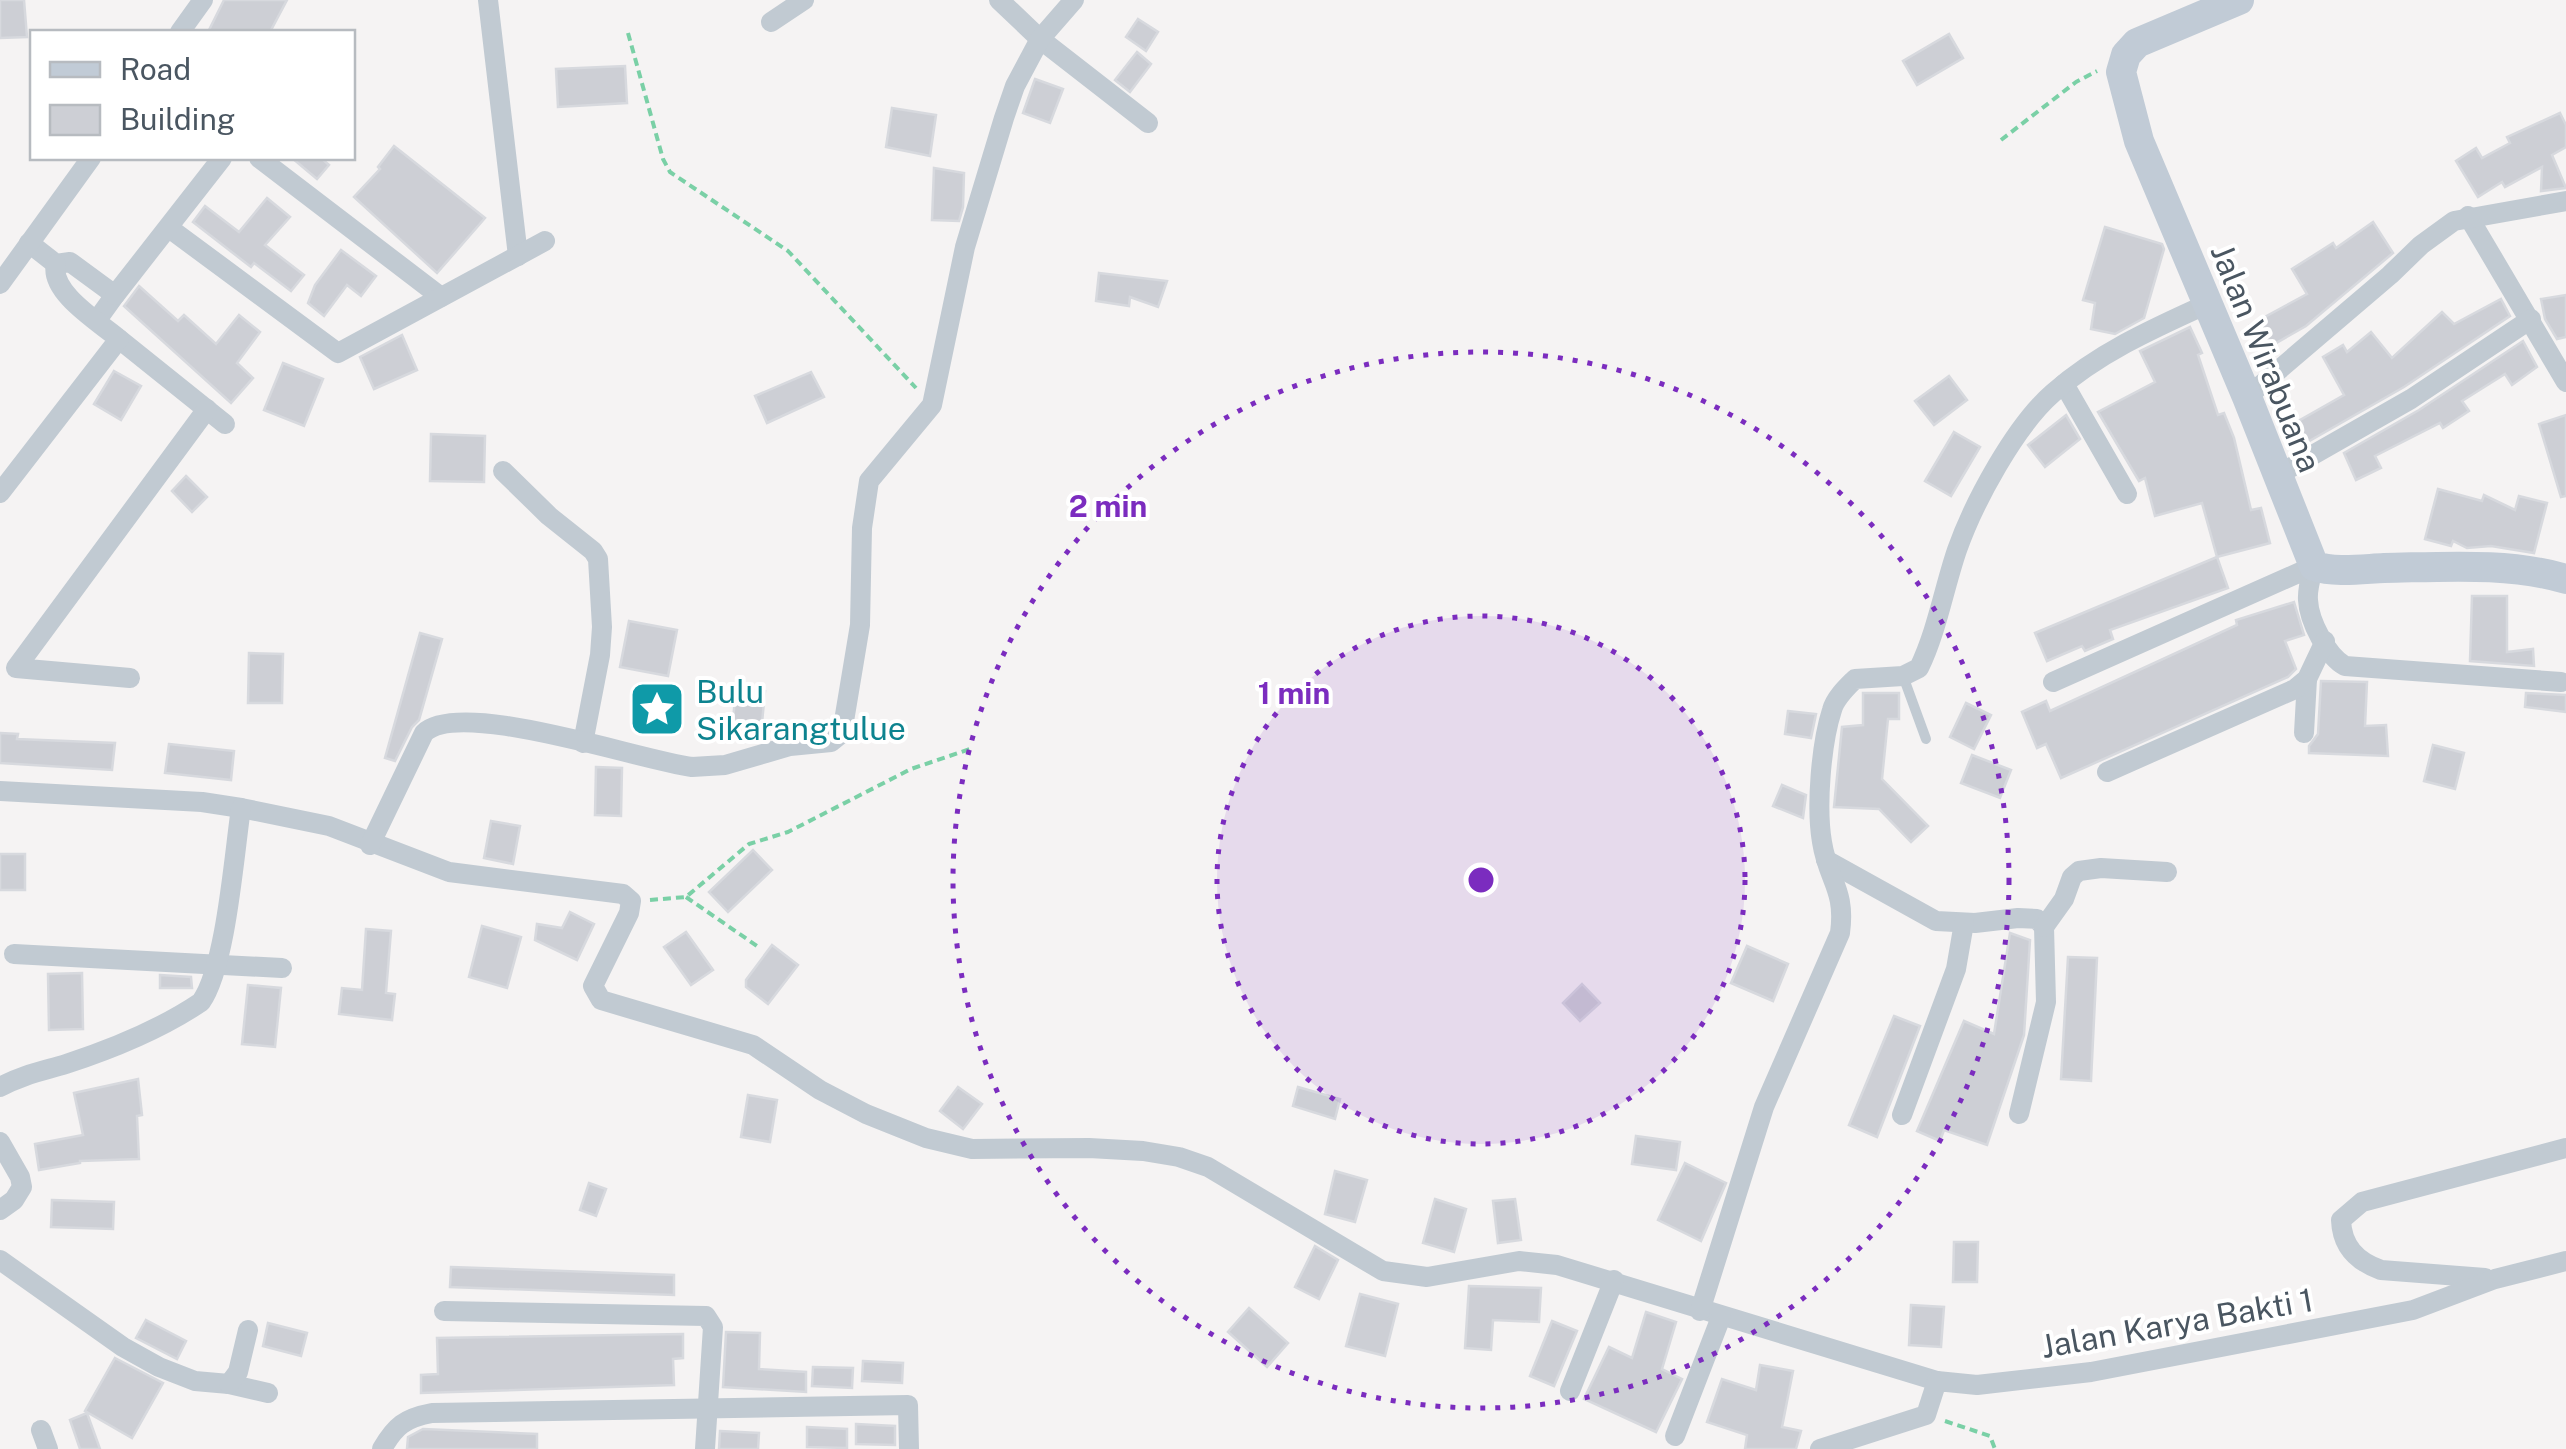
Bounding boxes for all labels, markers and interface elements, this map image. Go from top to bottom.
legend [30,30,355,160]
text: Road [120,51,191,87]
text: Building [120,101,235,137]
street label: Jalan Wirabuana [2203,239,2329,477]
text: 2 min [1069,488,1147,524]
place label: Bulu Sikarangtulue [696,673,906,747]
text: 1 min [1258,675,1330,711]
place icon: Bulu Sikarangtulue [627,679,687,739]
centre of rings [1463,862,1499,898]
street label: Jalan Karya Bakti 1 [2038,1281,2316,1365]

